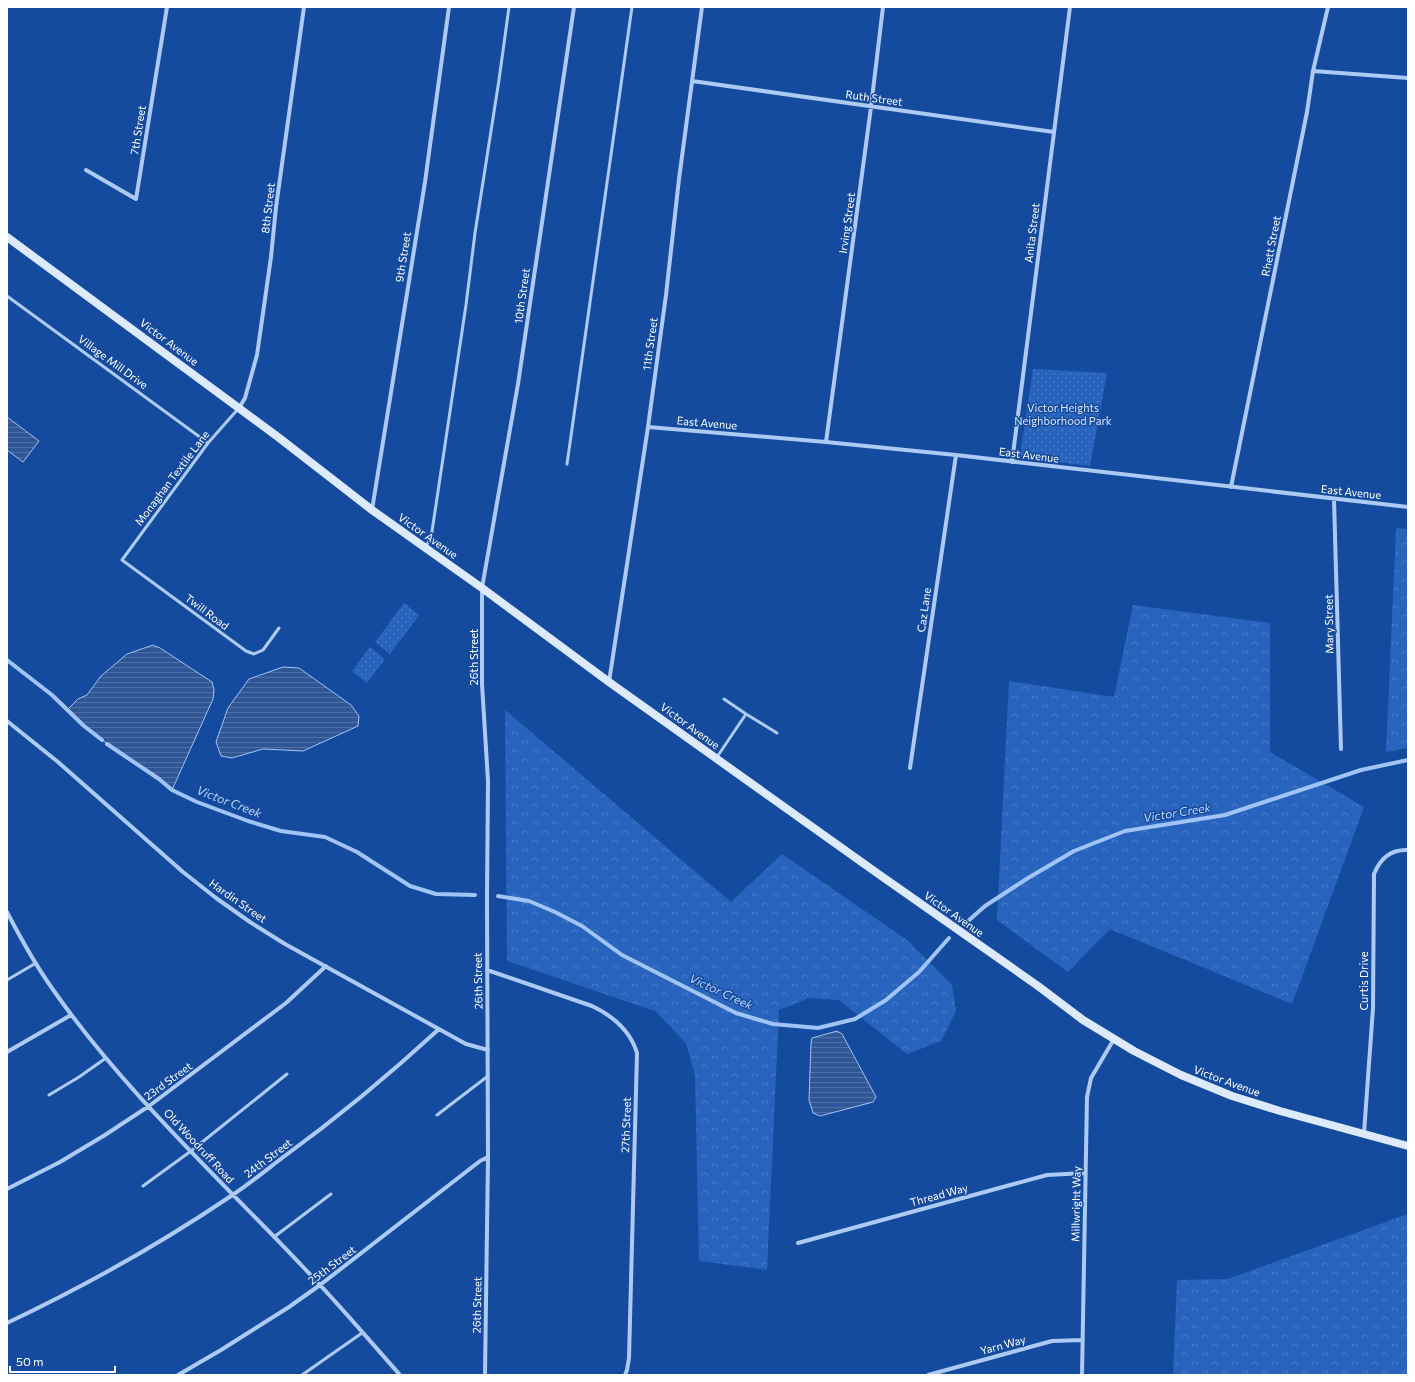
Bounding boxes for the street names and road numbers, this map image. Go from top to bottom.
street label: Ruth Street [845,87,904,108]
street label: 7th Street [127,104,148,156]
street label: 8th Street [258,182,277,234]
street label: Irving Street [836,191,857,254]
street label: Anita Street [1021,202,1042,264]
street label: Rhett Street [1258,214,1283,277]
street label: 9th Street [392,230,413,283]
street label: 10th Street [511,267,532,325]
street label: Victor Avenue [137,315,201,368]
street label: 11th Street [639,316,660,371]
street label: Village Mill Drive [76,332,151,391]
street label: East Avenue [676,413,738,432]
street label: Monaghan Textile Lane [132,427,212,528]
street label: East Avenue [998,444,1060,465]
street label: East Avenue [1320,482,1382,501]
street label: Victor Avenue [396,510,461,561]
street label: Caz Lane [914,587,933,633]
street label: Twill Road [183,591,232,632]
street label: Mary Street [1321,594,1336,654]
street label: 26th Street [467,628,480,685]
street label: Victor Avenue [658,700,723,752]
street label: Hardin Street [207,876,270,925]
street label: Victor Avenue [922,888,987,939]
street label: Curtis Drive [1357,951,1370,1011]
street label: 26th Street [470,952,484,1010]
street label: 23rd Street [141,1059,195,1102]
street label: Victor Avenue [1192,1062,1262,1099]
street label: 27th Street [618,1096,633,1153]
street label: Old Woodruff Road [162,1106,237,1186]
street label: 24th Street [241,1135,295,1180]
street label: Millwright Way [1068,1166,1083,1242]
street label: Thread Way [908,1180,970,1209]
street label: 25th Street [305,1242,359,1287]
street label: 26th Street [470,1276,484,1333]
street label: Yarn Way [979,1332,1027,1357]

